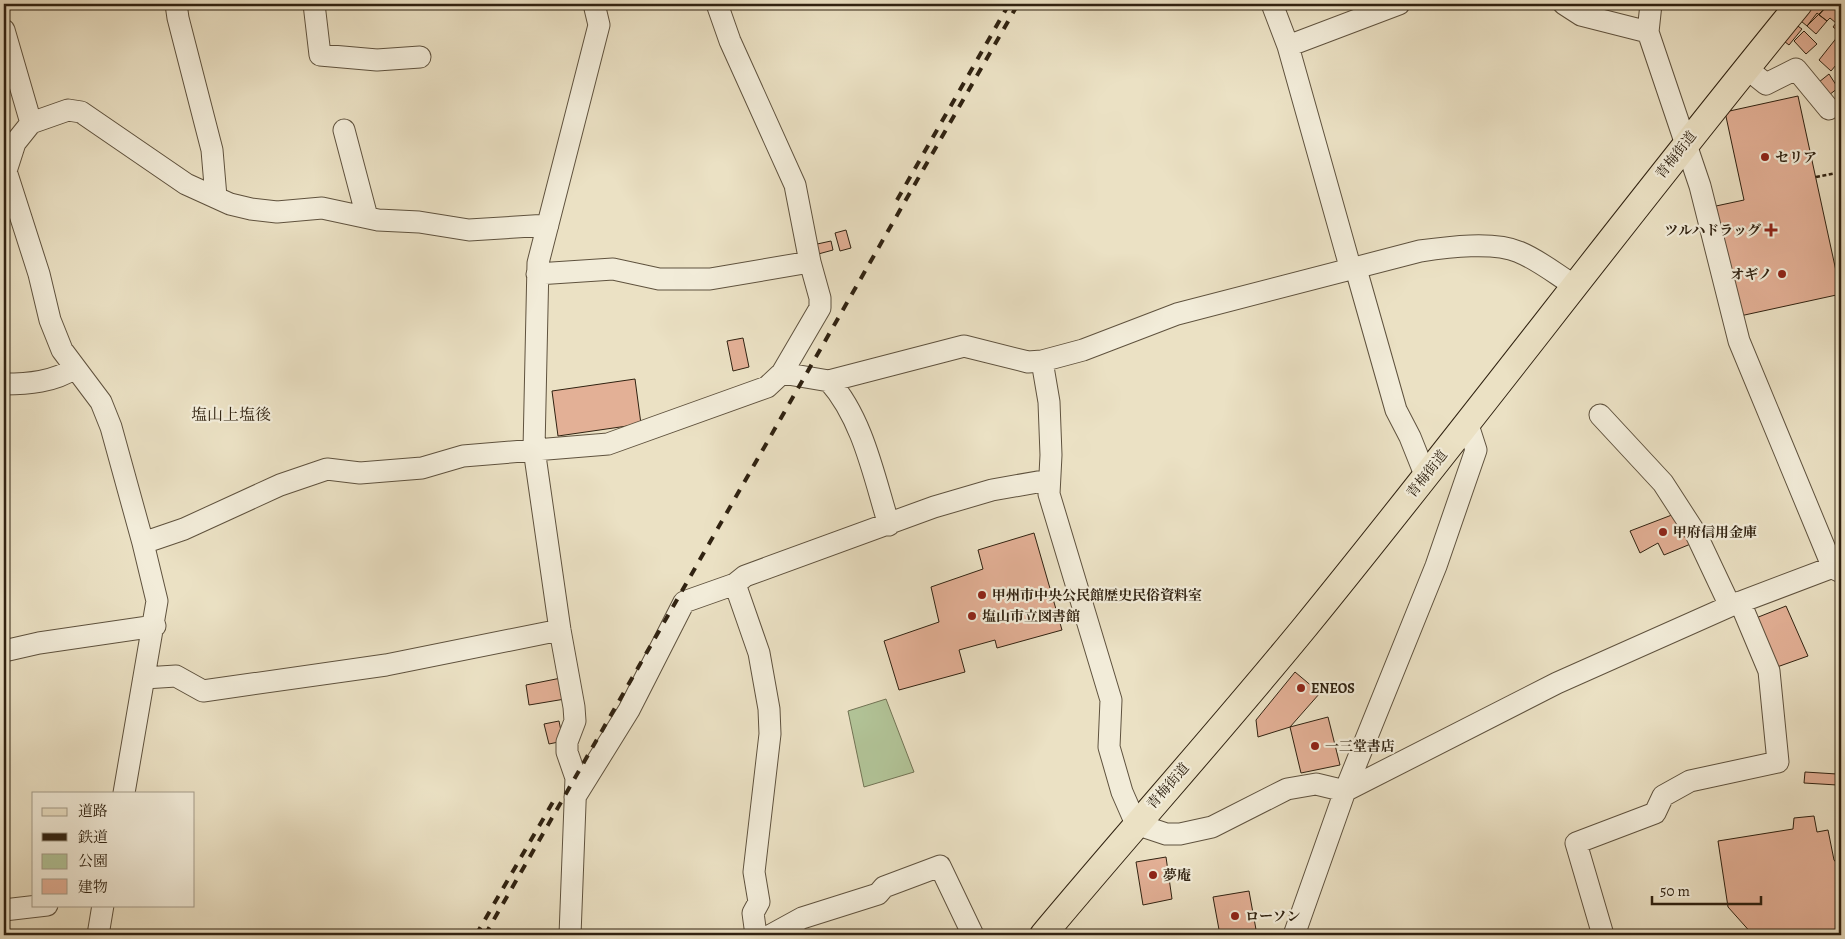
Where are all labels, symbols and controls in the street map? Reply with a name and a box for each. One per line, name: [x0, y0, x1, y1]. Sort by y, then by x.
street label: 青梅街道: [1651, 127, 1701, 183]
place label: セリア: [1775, 148, 1817, 167]
marker: セリア: [1759, 151, 1771, 163]
place label: ツルハドラッグ: [1665, 221, 1761, 240]
marker: ツルハドラッグ: [1765, 224, 1777, 236]
place label: オギノ: [1730, 265, 1772, 284]
marker: オギノ: [1776, 268, 1788, 280]
district label: 塩山上塩後: [191, 404, 271, 426]
street label: 青梅街道: [1402, 446, 1452, 502]
place label: 甲府信用金庫: [1673, 523, 1757, 542]
marker: 甲府信用金庫: [1657, 526, 1669, 538]
place label: 甲州市中央公民館歴史民俗資料室: [992, 586, 1202, 605]
marker: 甲州市中央公民館歴史民俗資料室: [976, 589, 988, 601]
place label: 塩山市立図書館: [982, 607, 1080, 626]
marker: 塩山市立図書館: [966, 610, 978, 622]
place label: ENEOS: [1311, 679, 1355, 698]
marker: ENEOS: [1295, 682, 1307, 694]
place label: 一三堂書店: [1325, 737, 1395, 756]
marker: 一三堂書店: [1309, 740, 1321, 752]
street label: 青梅街道: [1142, 759, 1194, 813]
legend: [32, 792, 195, 906]
text: 道路: [78, 801, 108, 821]
text: 鉄道: [78, 827, 108, 847]
text: 公園: [78, 851, 108, 871]
place label: 夢庵: [1163, 866, 1191, 885]
marker: 夢庵: [1147, 869, 1159, 881]
scale bar: [1652, 874, 1761, 906]
text: 建物: [78, 877, 108, 897]
text: 50 m: [1660, 881, 1690, 901]
place label: ローソン: [1245, 907, 1300, 926]
marker: ローソン: [1229, 910, 1241, 922]

